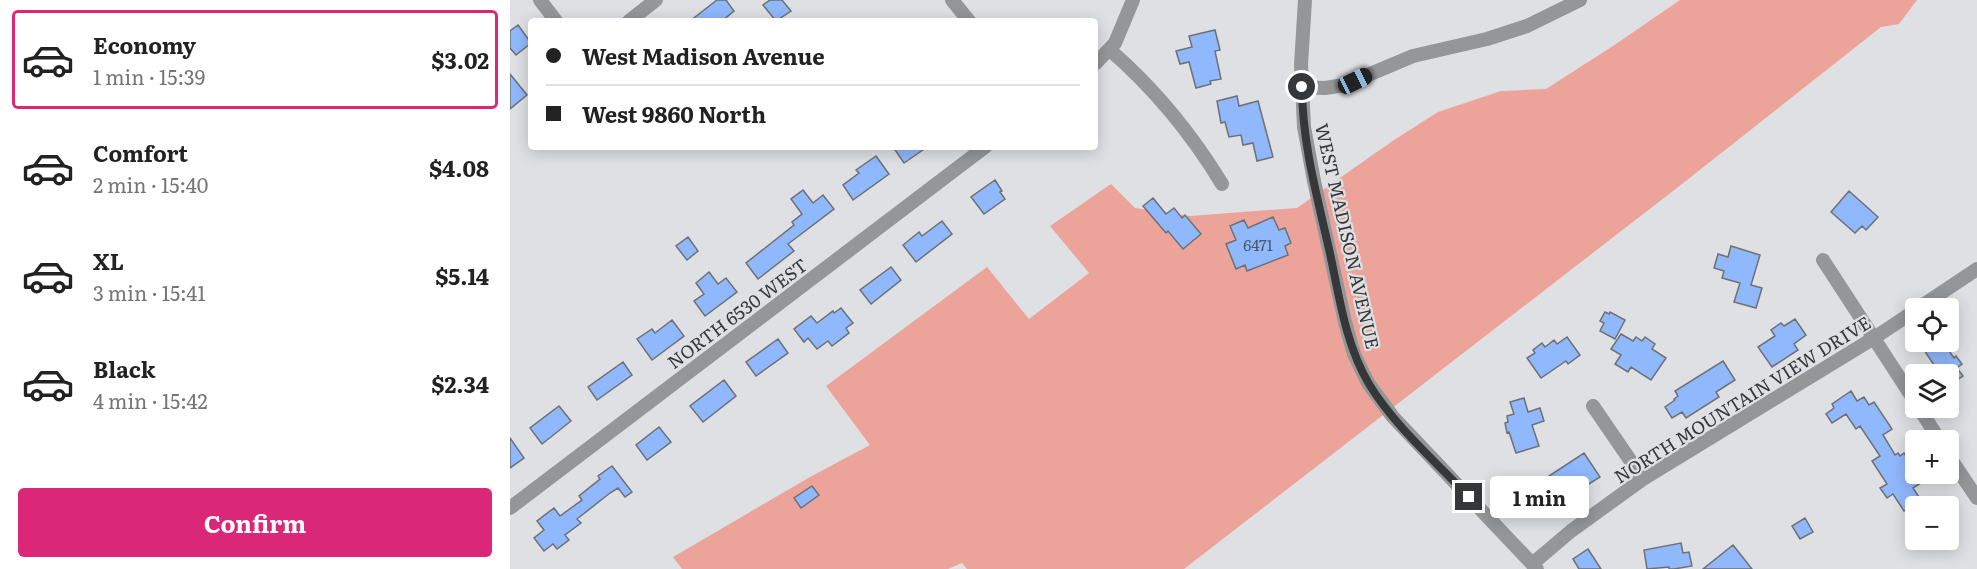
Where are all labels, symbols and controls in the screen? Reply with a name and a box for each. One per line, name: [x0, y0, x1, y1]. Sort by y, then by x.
text: Economy: [93, 28, 196, 61]
icon: car: [21, 33, 75, 87]
text: West Madison Avenue: [582, 39, 825, 72]
text: $3.02: [431, 43, 489, 76]
text: 1 min · 15:39: [93, 61, 205, 91]
car: [1335, 65, 1375, 97]
route start: [1288, 73, 1315, 100]
text: West 9860 North: [582, 97, 766, 130]
street label: WEST MADISON AVENUE: [1309, 120, 1387, 352]
text: Comfort: [93, 136, 188, 169]
icon: car: [21, 141, 75, 195]
text: $4.08: [429, 151, 489, 184]
text: 2 min · 15:40: [93, 169, 208, 199]
house number: 6471: [1243, 233, 1273, 256]
text: XL: [93, 244, 124, 277]
icon: car: [21, 249, 75, 303]
street label: NORTH 6530 WEST: [661, 251, 813, 375]
text: $5.14: [435, 259, 489, 292]
text: 3 min · 15:41: [93, 277, 206, 307]
map controls: [1905, 298, 1959, 550]
button: locate: [1905, 298, 1959, 352]
street label: NORTH MOUNTAIN VIEW DRIVE: [1608, 309, 1876, 489]
text: Black: [93, 352, 155, 385]
icon: car: [21, 357, 75, 411]
button: layers: [1905, 364, 1959, 418]
text: $2.34: [431, 367, 489, 400]
text: 4 min · 15:42: [93, 385, 208, 415]
button: +: [1905, 430, 1959, 484]
callout: 1 min: [1490, 476, 1589, 518]
text: 1 min: [1513, 482, 1566, 512]
route end: [1455, 483, 1482, 510]
button: Confirm: [18, 488, 492, 557]
button: −: [1905, 496, 1959, 550]

